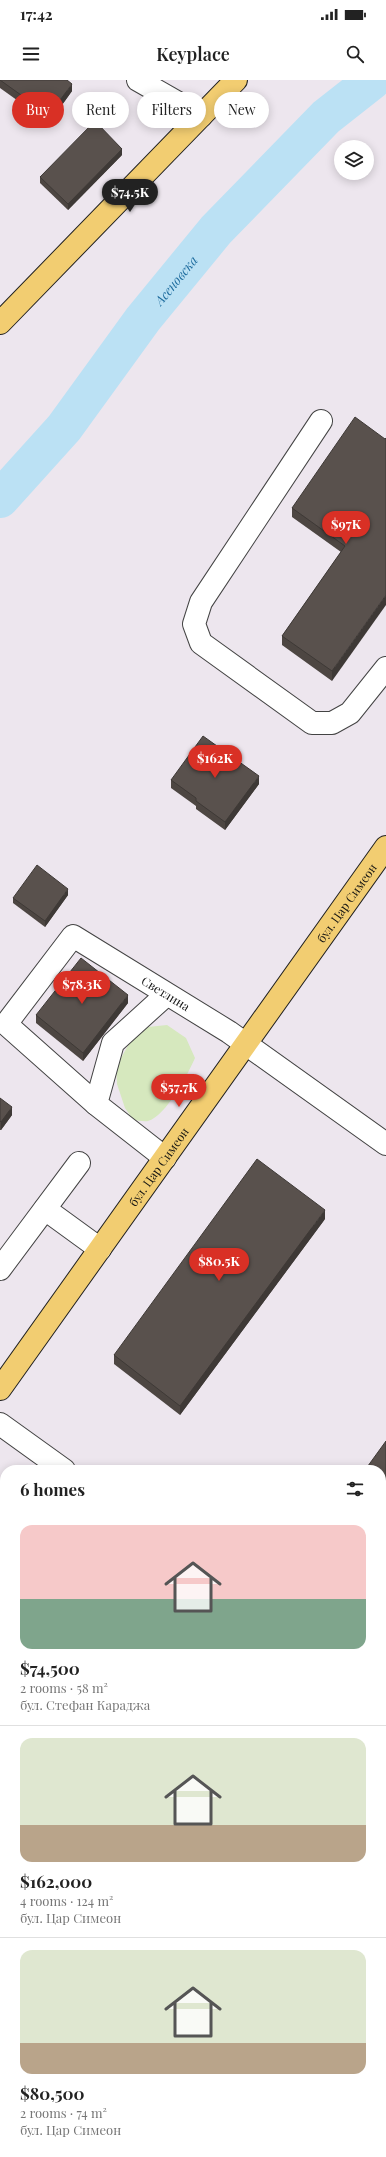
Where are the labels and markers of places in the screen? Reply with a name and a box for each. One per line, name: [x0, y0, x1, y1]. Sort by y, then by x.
pin: $74.5K: [97, 179, 163, 213]
pin: $97K: [322, 511, 370, 545]
pin: $162K: [187, 745, 243, 779]
pin: $78.3K: [49, 971, 115, 1005]
pin: $57.7K: [146, 1074, 212, 1108]
pin: $80.5K: [186, 1248, 252, 1282]

